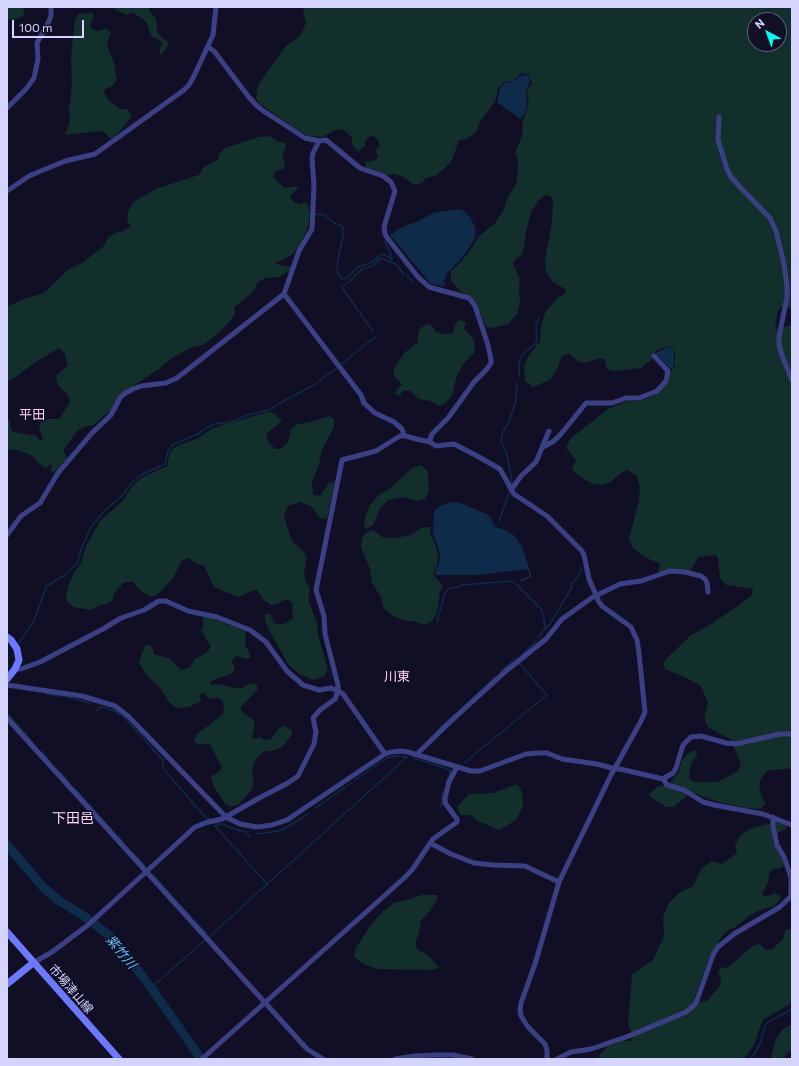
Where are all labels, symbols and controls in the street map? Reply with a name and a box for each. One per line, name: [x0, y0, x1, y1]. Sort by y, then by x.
scale bar: [14, 12, 86, 38]
north arrow: [747, 12, 787, 52]
text: N: [752, 16, 767, 31]
text: 100 m: [19, 20, 53, 34]
district label: 平田: [19, 407, 45, 423]
district label: 川東: [384, 669, 410, 685]
district label: 下田邑: [52, 810, 94, 826]
water label: 紫竹川: [102, 932, 140, 972]
street label: 市場津山線: [46, 962, 96, 1016]

